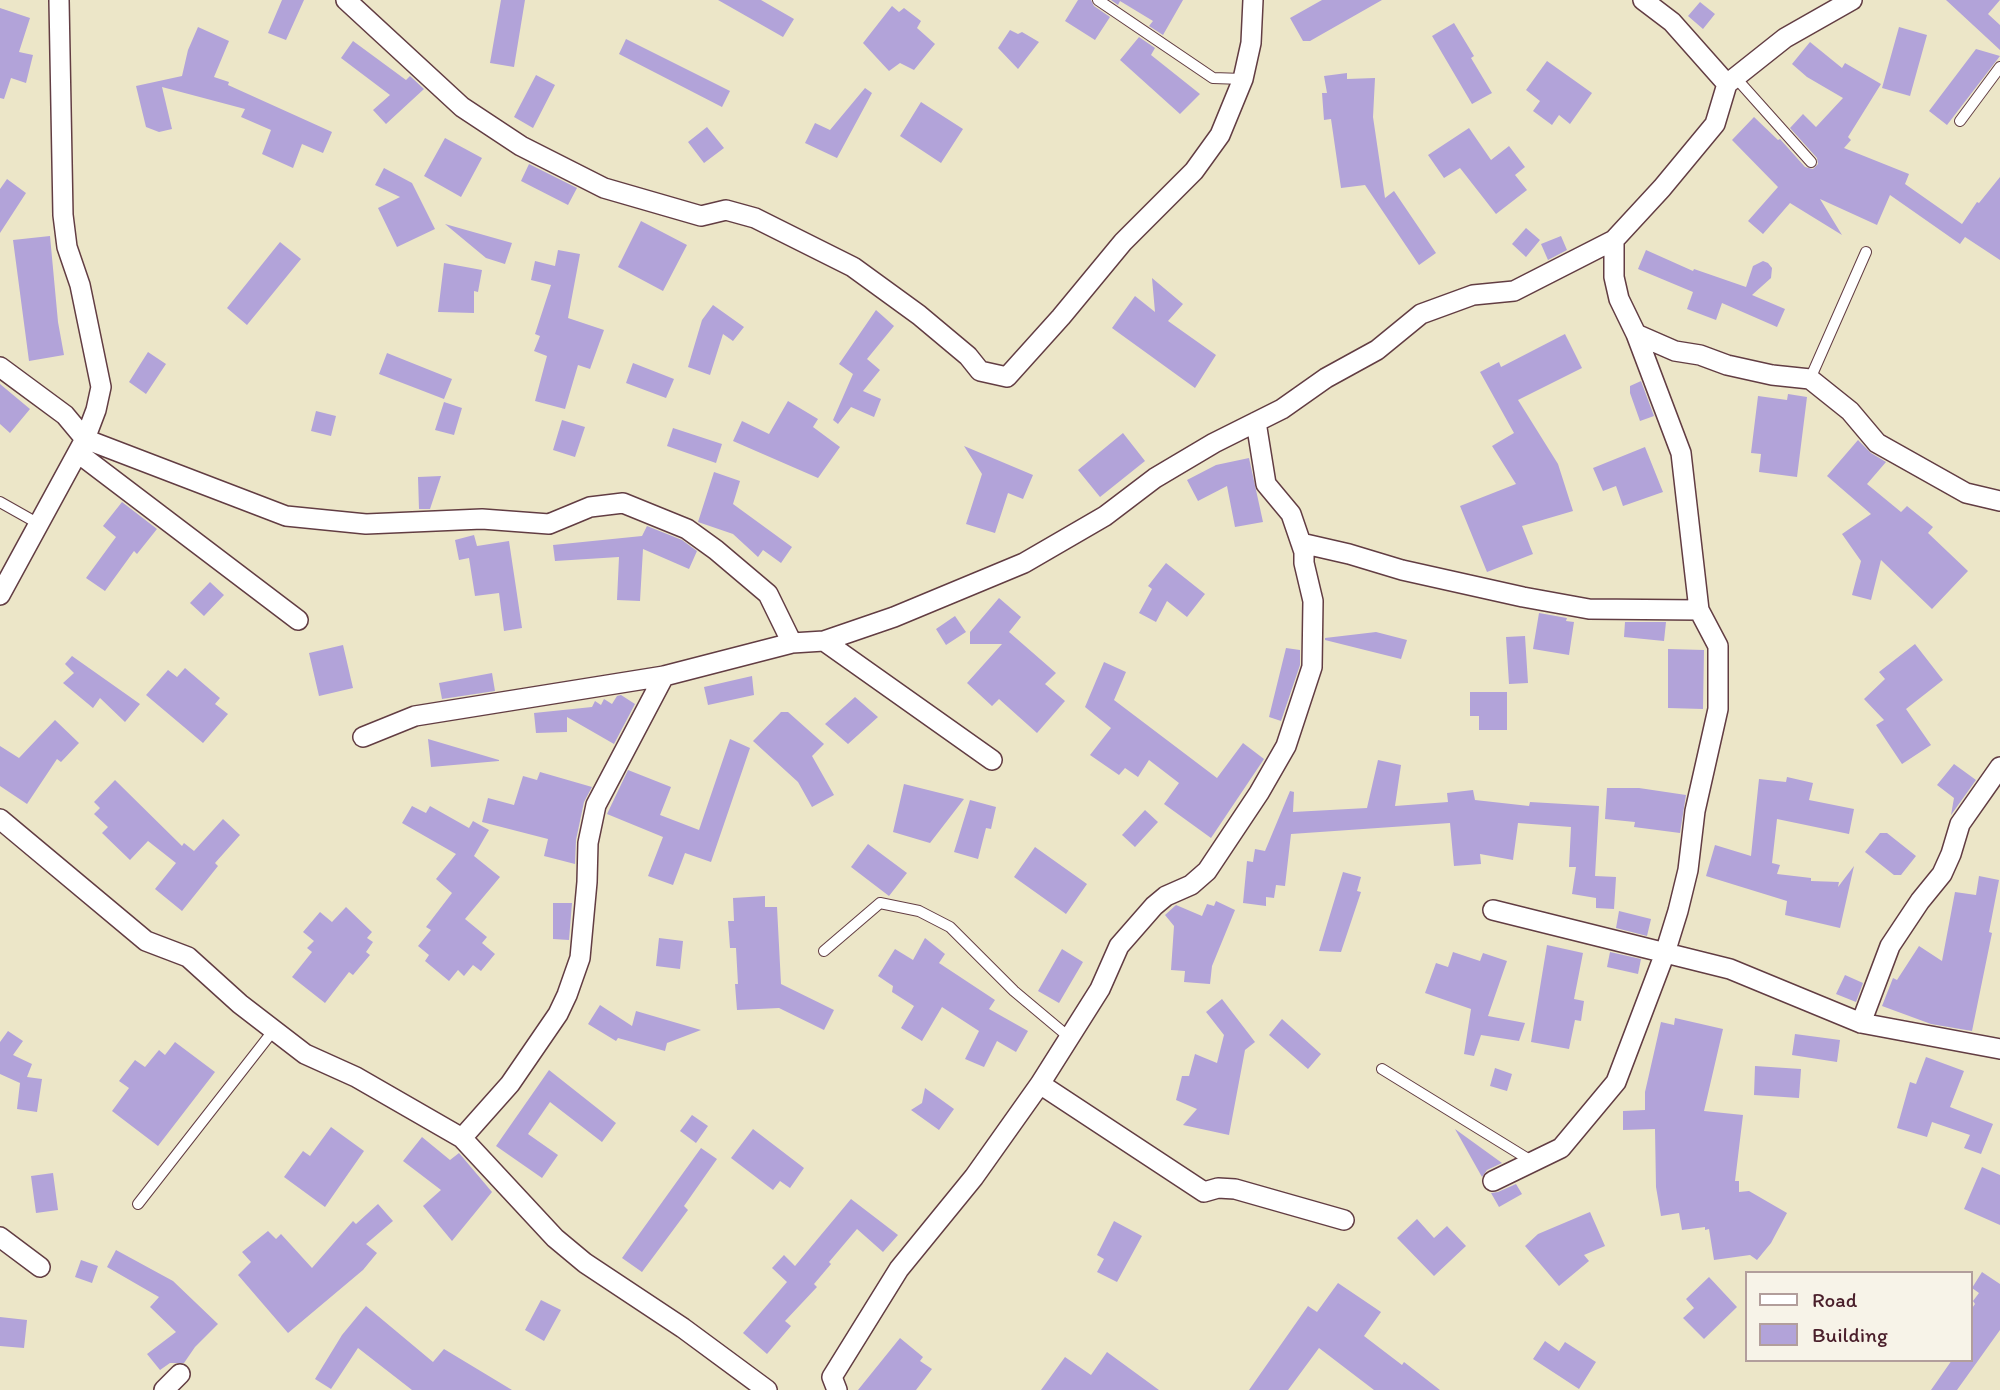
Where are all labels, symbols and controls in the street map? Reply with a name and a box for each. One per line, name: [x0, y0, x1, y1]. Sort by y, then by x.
legend: [1744, 1271, 1972, 1362]
text: Road: [1812, 1287, 1857, 1312]
text: Building: [1812, 1322, 1888, 1347]

